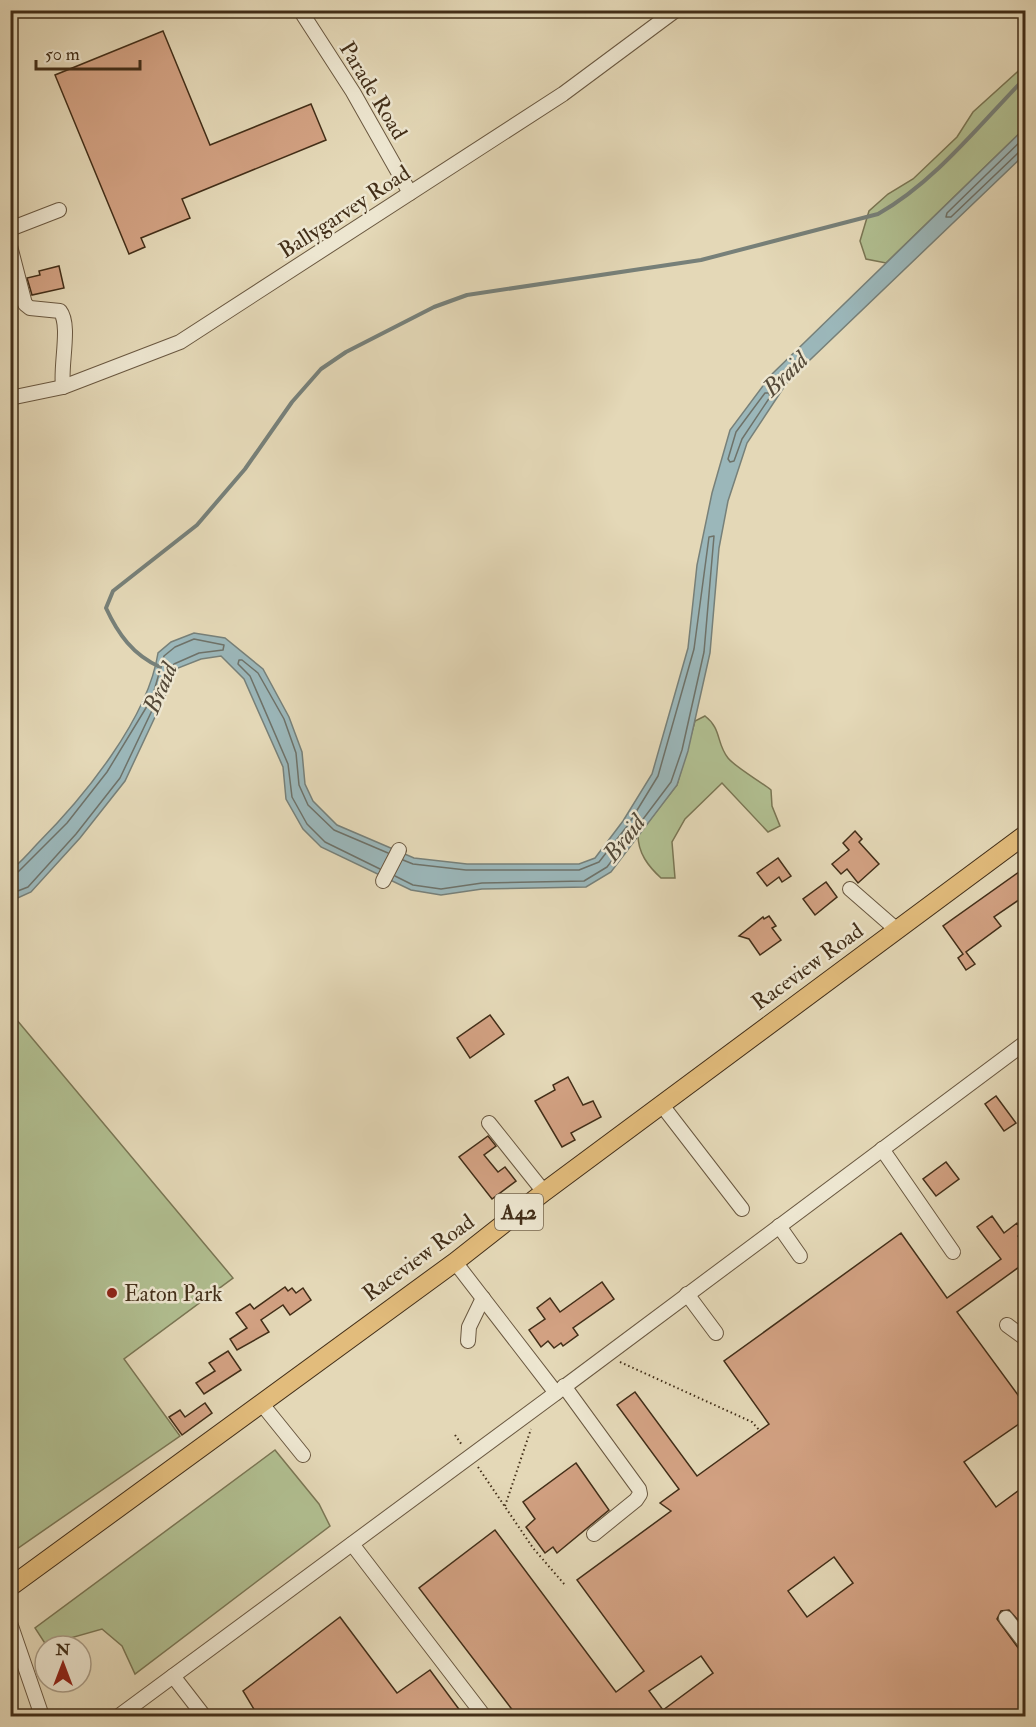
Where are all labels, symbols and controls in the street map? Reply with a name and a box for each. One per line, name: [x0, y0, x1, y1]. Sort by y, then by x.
scale bar: [36, 33, 140, 71]
street label: Parade Road: [333, 36, 413, 145]
text: 50 m: [45, 43, 80, 66]
street label: Ballygarvey Road: [274, 159, 416, 265]
water label: Braid: [755, 344, 816, 404]
water label: Braid: [136, 657, 186, 719]
water label: Braid: [596, 807, 654, 869]
street label: Raceview Road: [746, 917, 869, 1017]
road number: A42: [495, 1194, 543, 1230]
street label: Raceview Road: [357, 1208, 480, 1308]
place label: Eaton Park: [124, 1280, 223, 1308]
marker: Eaton Park: [105, 1286, 119, 1300]
north arrow: [33, 1634, 93, 1694]
text: N: [55, 1640, 71, 1660]

